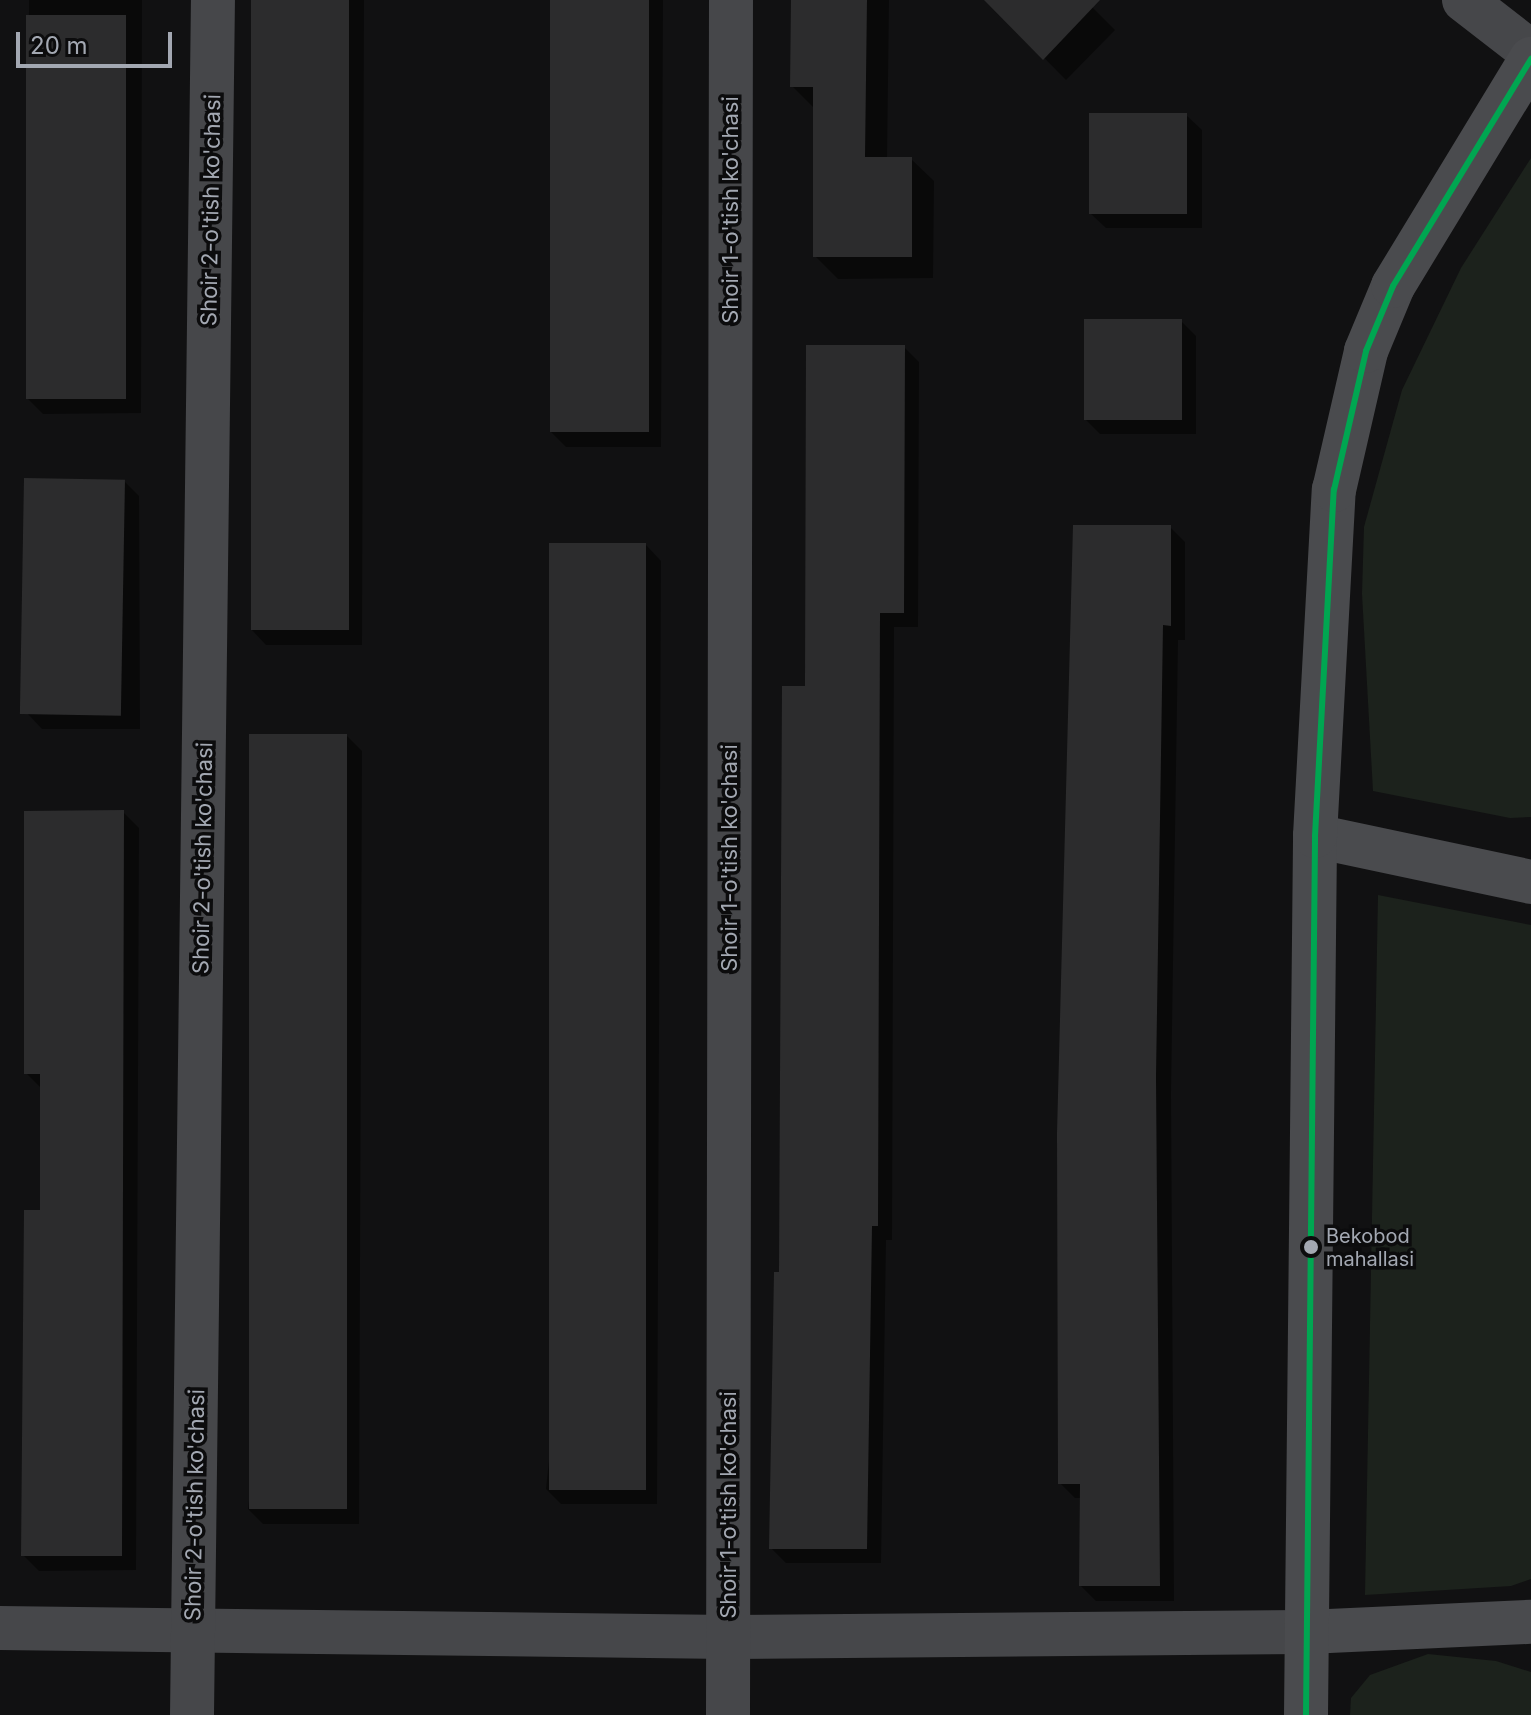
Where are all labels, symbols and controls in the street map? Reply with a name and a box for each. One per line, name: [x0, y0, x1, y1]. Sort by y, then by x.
scale bar: [20, 16, 176, 66]
text: 20 m: [30, 31, 88, 60]
street label: Shoir 2-o'tish ko'chasi: [196, 94, 226, 326]
street label: Shoir 1-o'tish ko'chasi: [718, 96, 744, 324]
street label: Shoir 2-o'tish ko'chasi: [188, 742, 218, 974]
street label: Shoir 1-o'tish ko'chasi: [717, 744, 743, 972]
place label: Bekobod mahallasi: [1326, 1224, 1414, 1271]
marker: Bekobod mahallasi: [1303, 1239, 1319, 1255]
street label: Shoir 2-o'tish ko'chasi: [180, 1389, 210, 1621]
street label: Shoir 1-o'tish ko'chasi: [716, 1391, 742, 1619]

